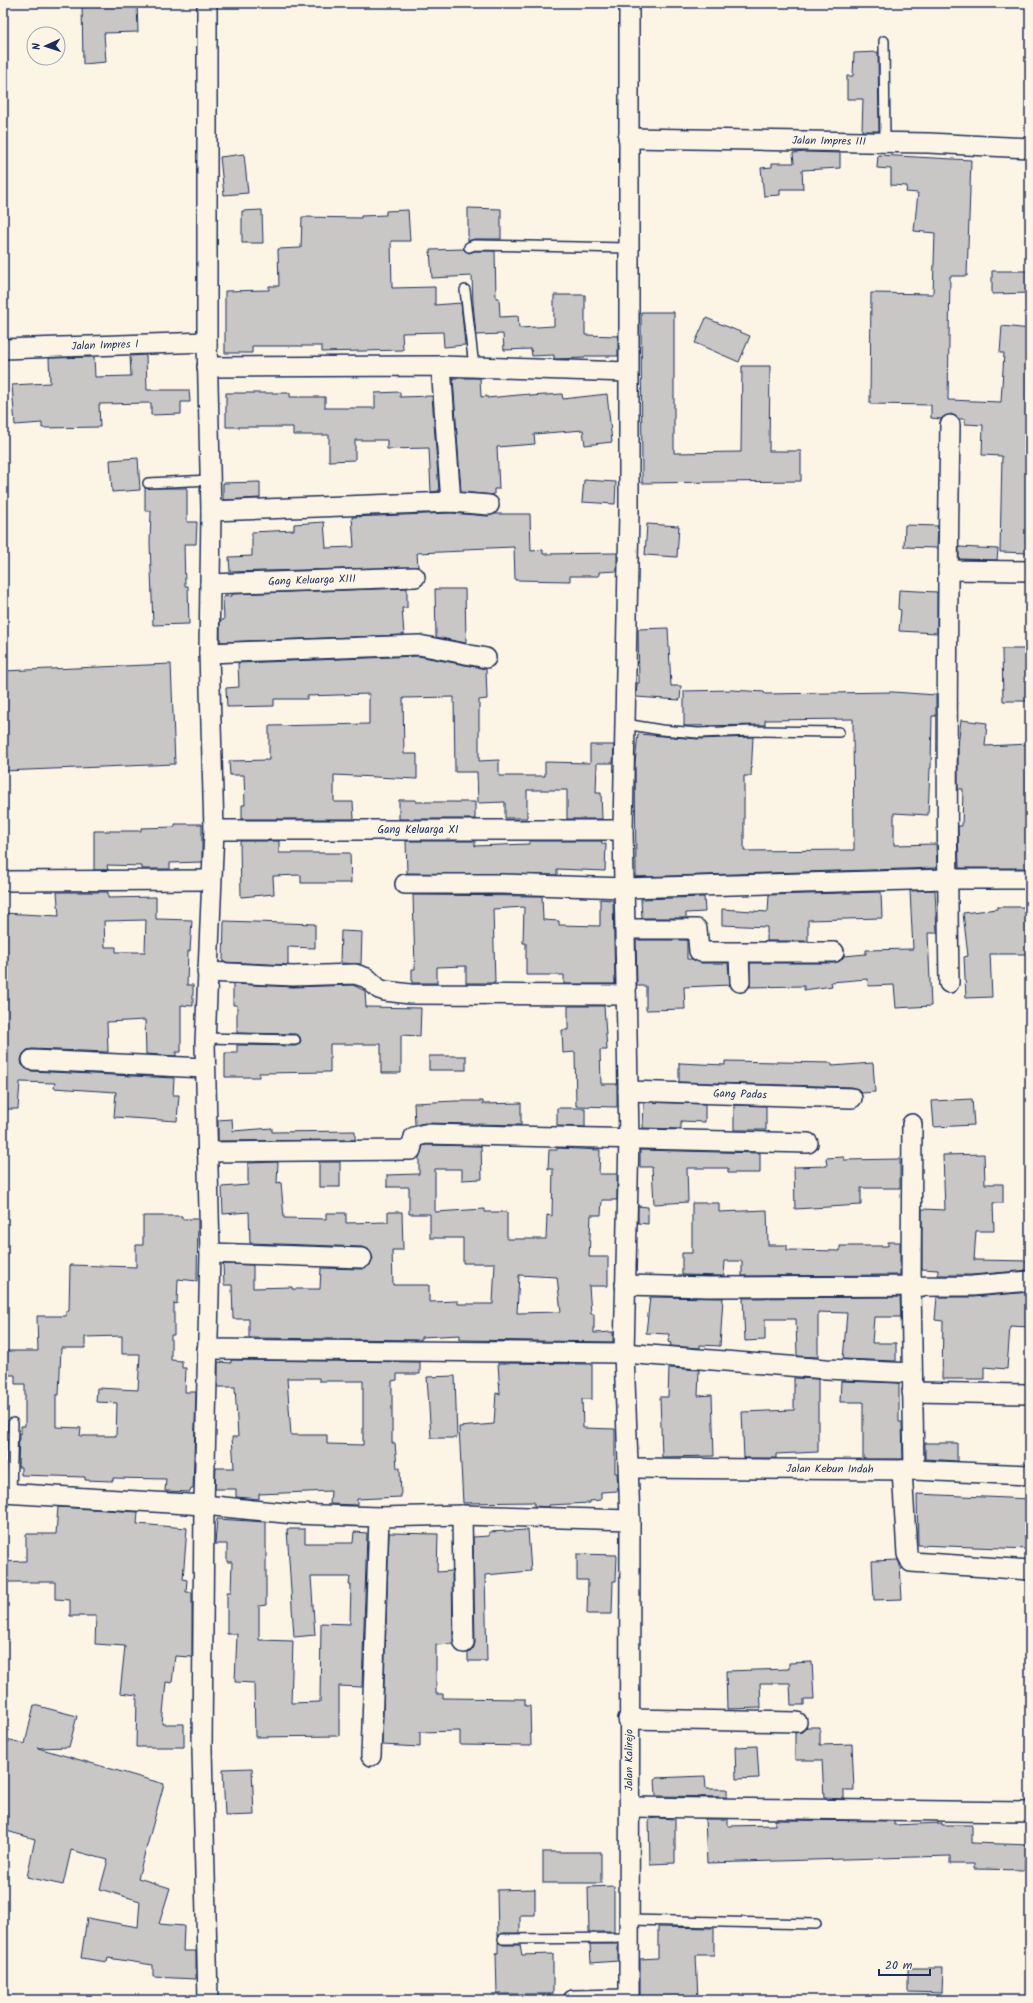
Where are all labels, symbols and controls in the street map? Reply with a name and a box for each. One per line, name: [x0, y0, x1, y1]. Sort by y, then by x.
north arrow: [26, 26, 66, 66]
text: N: [28, 42, 46, 50]
street label: Jalan Impres III: [792, 132, 866, 151]
street label: Jalan Impres I: [71, 335, 139, 356]
street label: Gang Keluarga XIII: [268, 570, 356, 591]
street label: Gang Keluarga XI: [378, 821, 458, 839]
street label: Gang Padas: [713, 1085, 768, 1104]
street label: Jalan Kebun Indah: [786, 1460, 874, 1479]
street label: Jalan Kalirejo: [620, 1729, 639, 1791]
scale bar: [879, 1951, 930, 1977]
text: 20 m: [885, 1956, 913, 1975]

